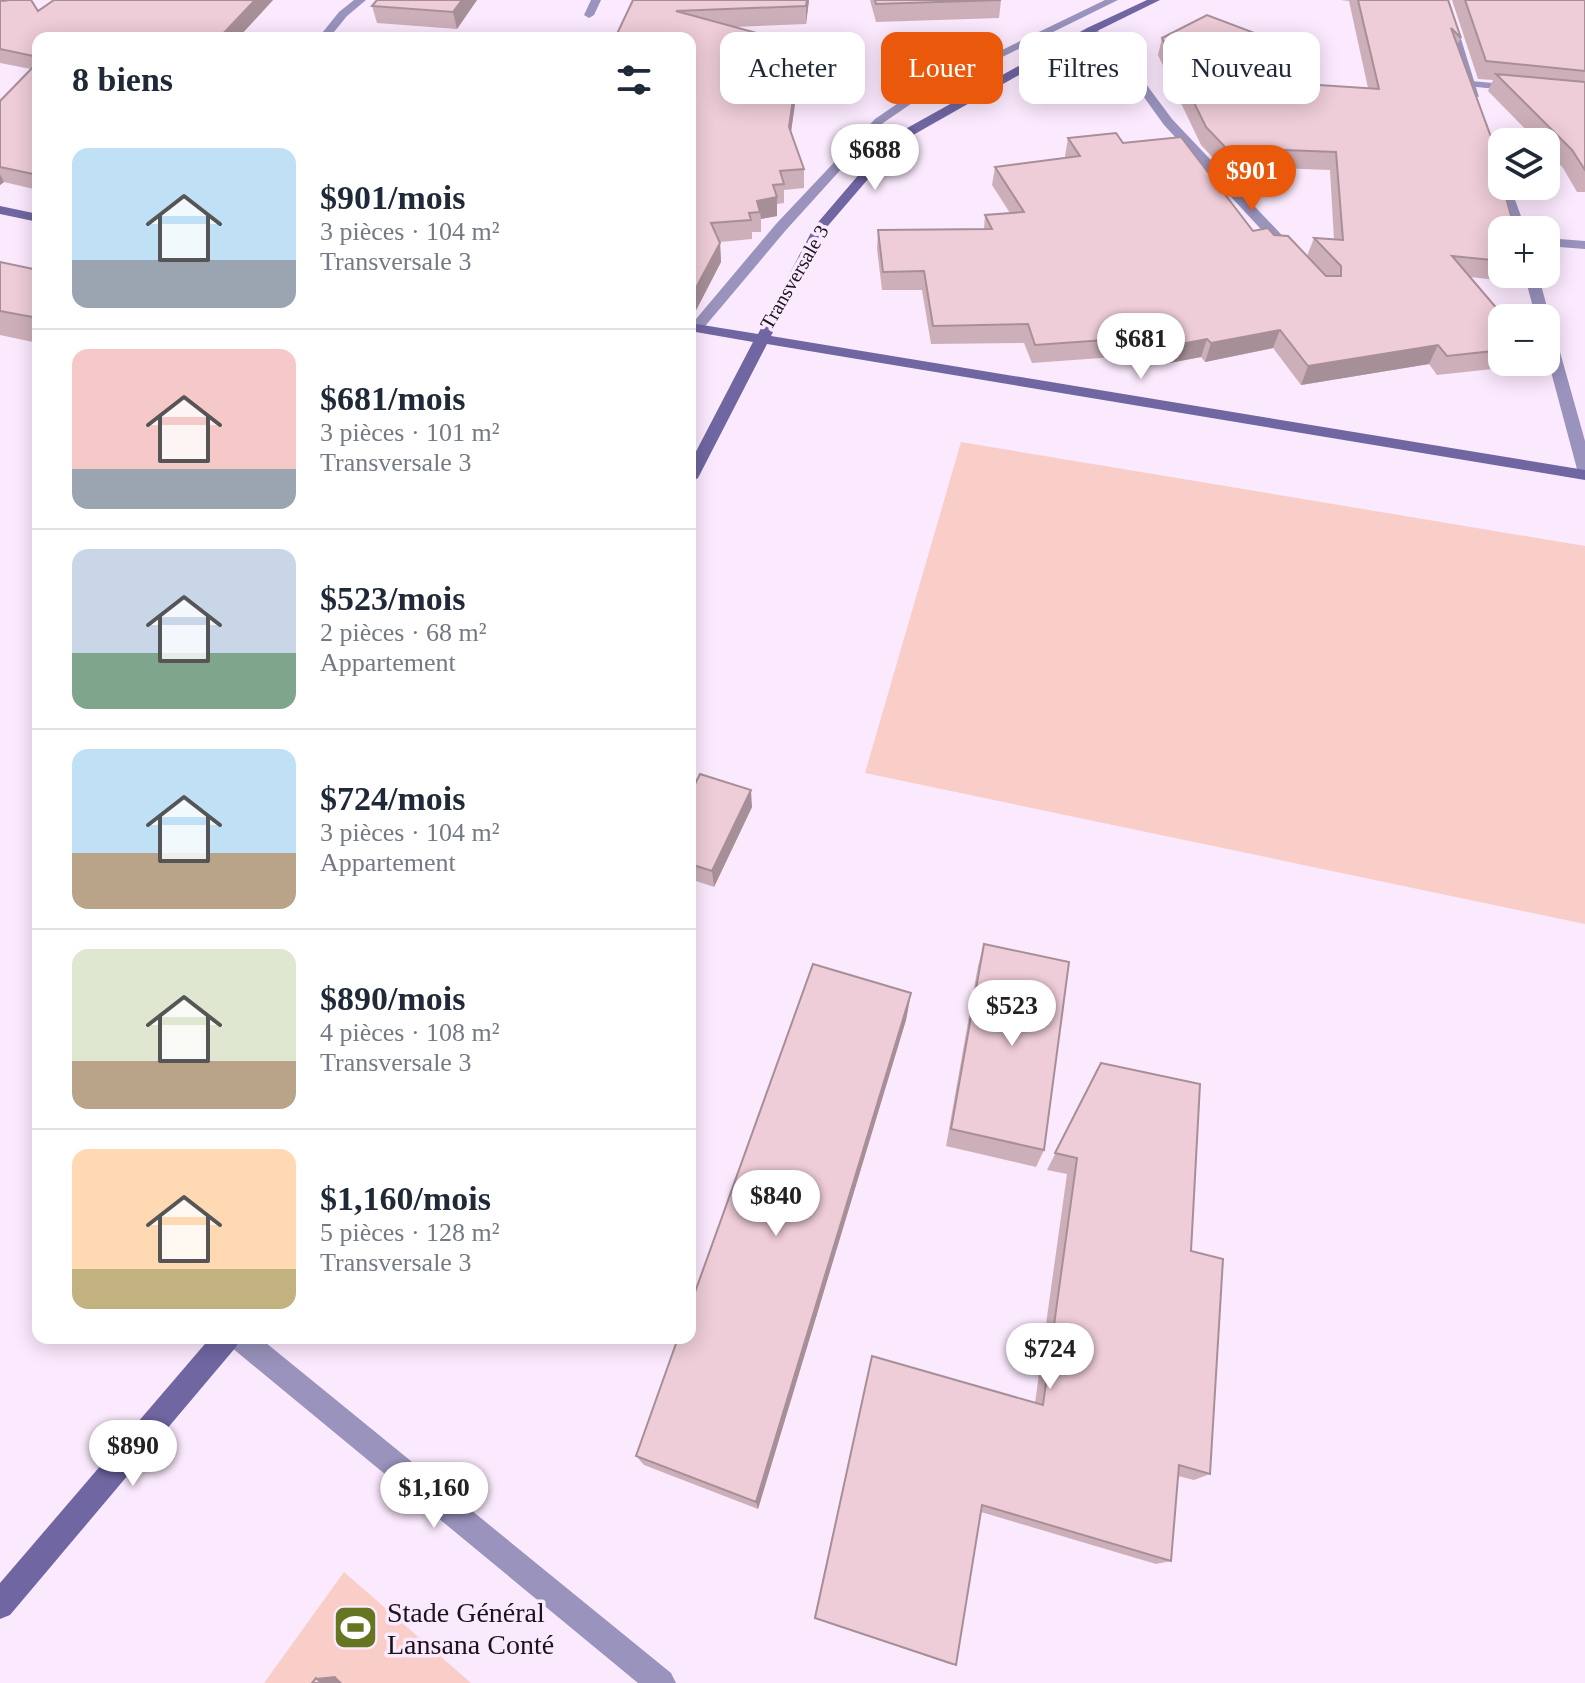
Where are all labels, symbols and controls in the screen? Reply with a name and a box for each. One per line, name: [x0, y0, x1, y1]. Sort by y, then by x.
chip: Acheter: [720, 32, 865, 104]
chip: Louer: [881, 32, 1003, 104]
chip: Filtres: [1019, 32, 1147, 104]
chip: Nouveau: [1163, 32, 1320, 104]
icon: filters: [612, 58, 656, 102]
text: 8 biens: [72, 61, 173, 98]
pin: $688: [828, 124, 922, 192]
map controls: [1488, 128, 1560, 376]
button: layers: [1488, 128, 1560, 200]
text: $688: [849, 135, 901, 164]
pin: $901: [1205, 145, 1299, 213]
text: $901: [1226, 156, 1278, 185]
text: $901/mois: [320, 179, 465, 216]
icon: home: [136, 180, 232, 276]
button: +: [1488, 216, 1560, 288]
text: 3 pièces · 104 m²: [320, 217, 500, 246]
street label: Transversale 3: [755, 221, 833, 333]
text: Transversale 3: [320, 247, 471, 276]
button: −: [1488, 304, 1560, 376]
pin: $681: [1094, 313, 1188, 381]
text: $681: [1115, 324, 1167, 353]
text: $681/mois: [320, 380, 465, 417]
icon: home: [136, 381, 232, 477]
text: 3 pièces · 101 m²: [320, 418, 500, 447]
text: Transversale 3: [320, 448, 471, 477]
text: $523/mois: [320, 580, 465, 617]
icon: home: [136, 581, 232, 677]
text: 2 pièces · 68 m²: [320, 618, 487, 647]
text: Appartement: [320, 648, 456, 677]
text: $724/mois: [320, 780, 465, 817]
icon: home: [136, 781, 232, 877]
text: 3 pièces · 104 m²: [320, 818, 500, 847]
text: Appartement: [320, 848, 456, 877]
text: $890/mois: [320, 980, 465, 1017]
pin: $523: [965, 980, 1059, 1048]
icon: home: [136, 981, 232, 1077]
text: $523: [986, 991, 1038, 1020]
text: 4 pièces · 108 m²: [320, 1018, 500, 1047]
text: Transversale 3: [320, 1048, 471, 1077]
pin: $840: [729, 1170, 823, 1238]
text: $1,160/mois: [320, 1180, 491, 1217]
icon: home: [136, 1181, 232, 1277]
text: $840: [750, 1181, 802, 1210]
text: 5 pièces · 128 m²: [320, 1218, 500, 1247]
text: Transversale 3: [320, 1248, 471, 1277]
pin: $724: [1003, 1323, 1097, 1391]
text: $724: [1024, 1334, 1076, 1363]
pin: $890: [86, 1420, 180, 1488]
text: $890: [107, 1431, 159, 1460]
pin: $1,160: [369, 1462, 499, 1530]
text: $1,160: [398, 1473, 470, 1502]
place label: Stade Général Lansana Conté: [387, 1597, 554, 1660]
sports icon: Stade Général Lansana Conté: [332, 1604, 380, 1652]

